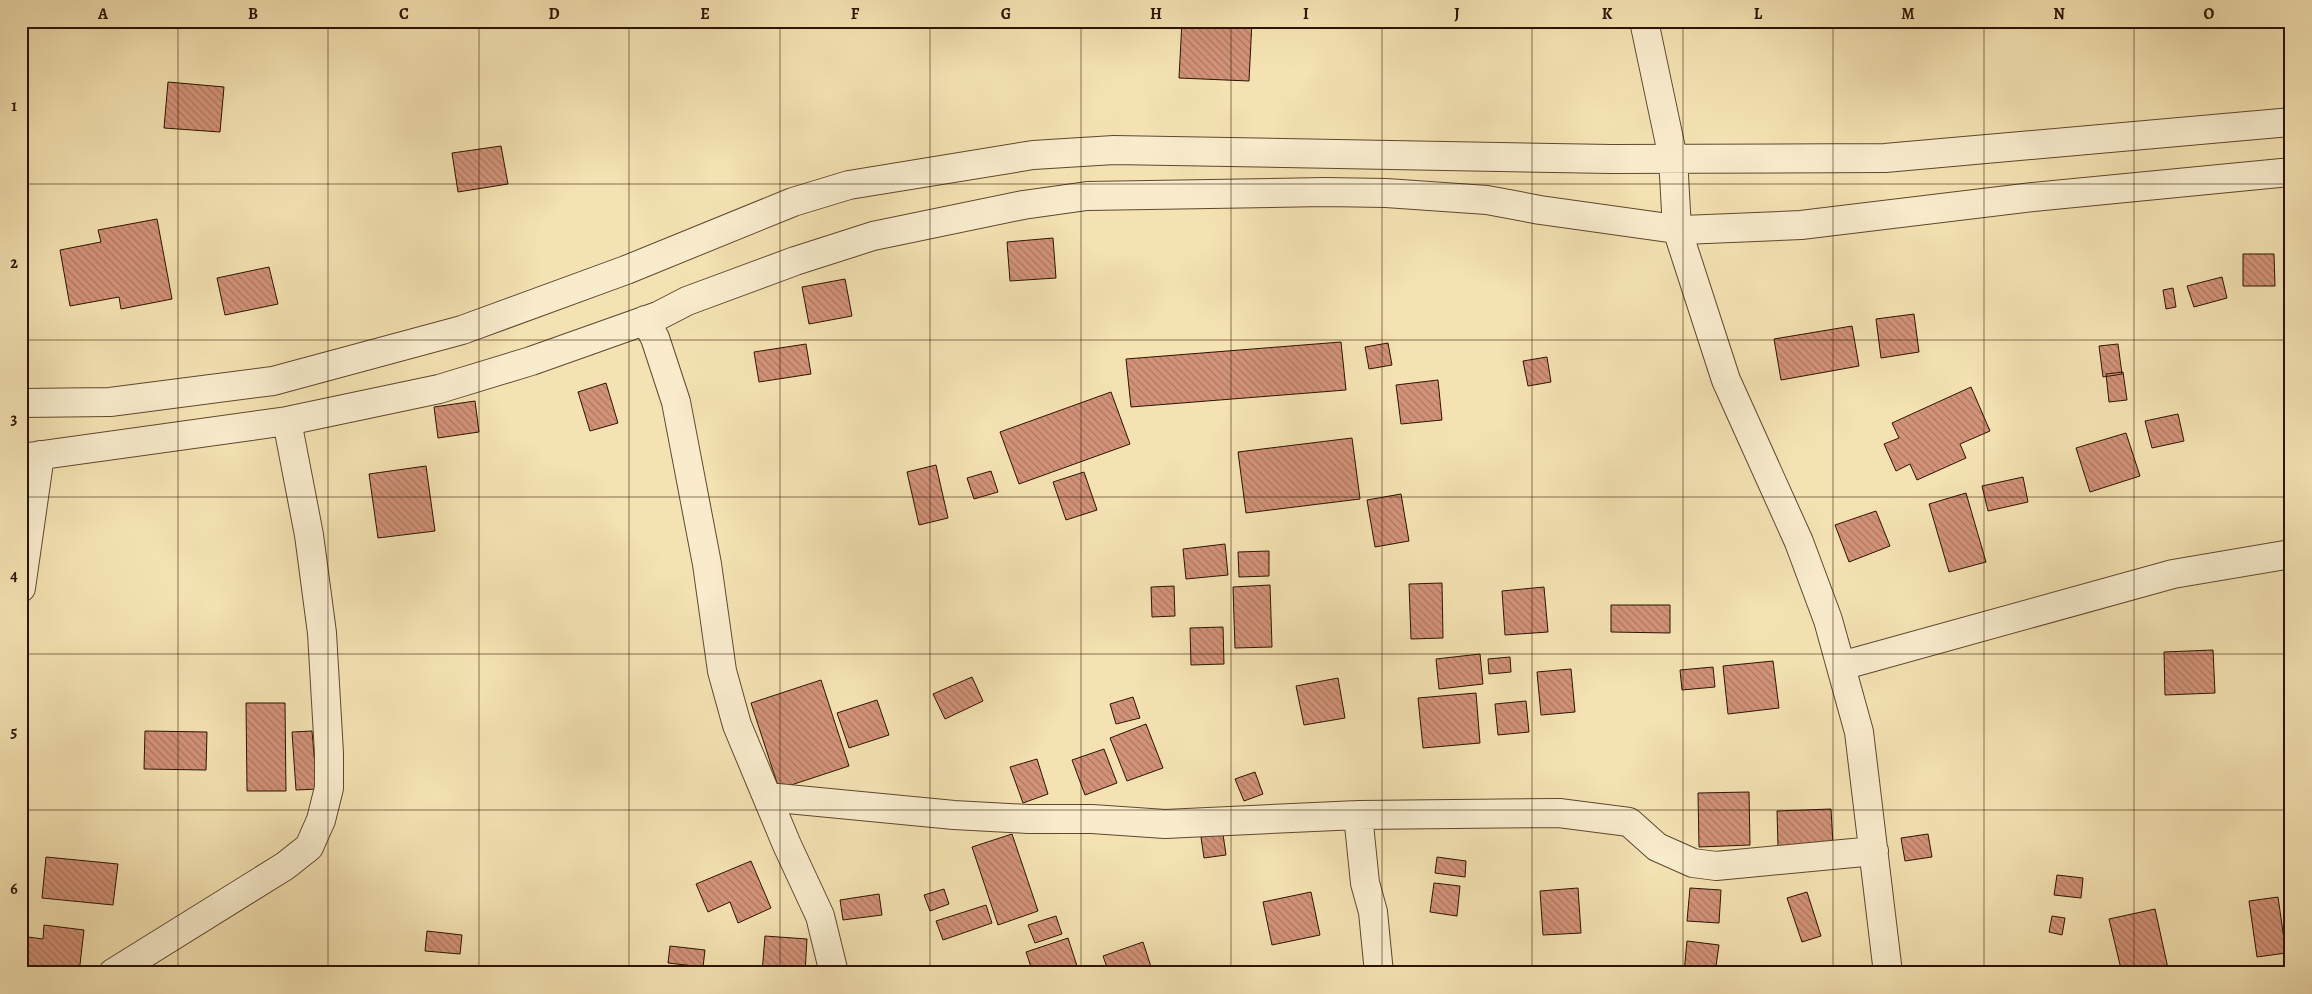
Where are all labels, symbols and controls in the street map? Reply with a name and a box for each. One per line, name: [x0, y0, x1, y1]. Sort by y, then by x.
text: A: [97, 3, 109, 25]
text: B: [248, 3, 258, 25]
text: C: [399, 3, 409, 25]
text: D: [548, 3, 560, 25]
text: E: [700, 3, 710, 25]
text: F: [851, 3, 860, 25]
text: G: [1001, 3, 1011, 25]
text: H: [1150, 3, 1162, 25]
text: I: [1303, 3, 1309, 25]
text: J: [1454, 3, 1460, 25]
text: K: [1602, 3, 1613, 25]
text: L: [1754, 3, 1763, 25]
text: M: [1901, 3, 1915, 25]
text: N: [2053, 3, 2065, 25]
text: O: [2204, 3, 2215, 25]
text: 1: [11, 95, 17, 117]
text: 2: [10, 252, 18, 274]
text: 3: [11, 408, 18, 430]
text: 4: [10, 565, 18, 587]
text: 5: [11, 721, 18, 743]
text: 6: [10, 878, 18, 900]

